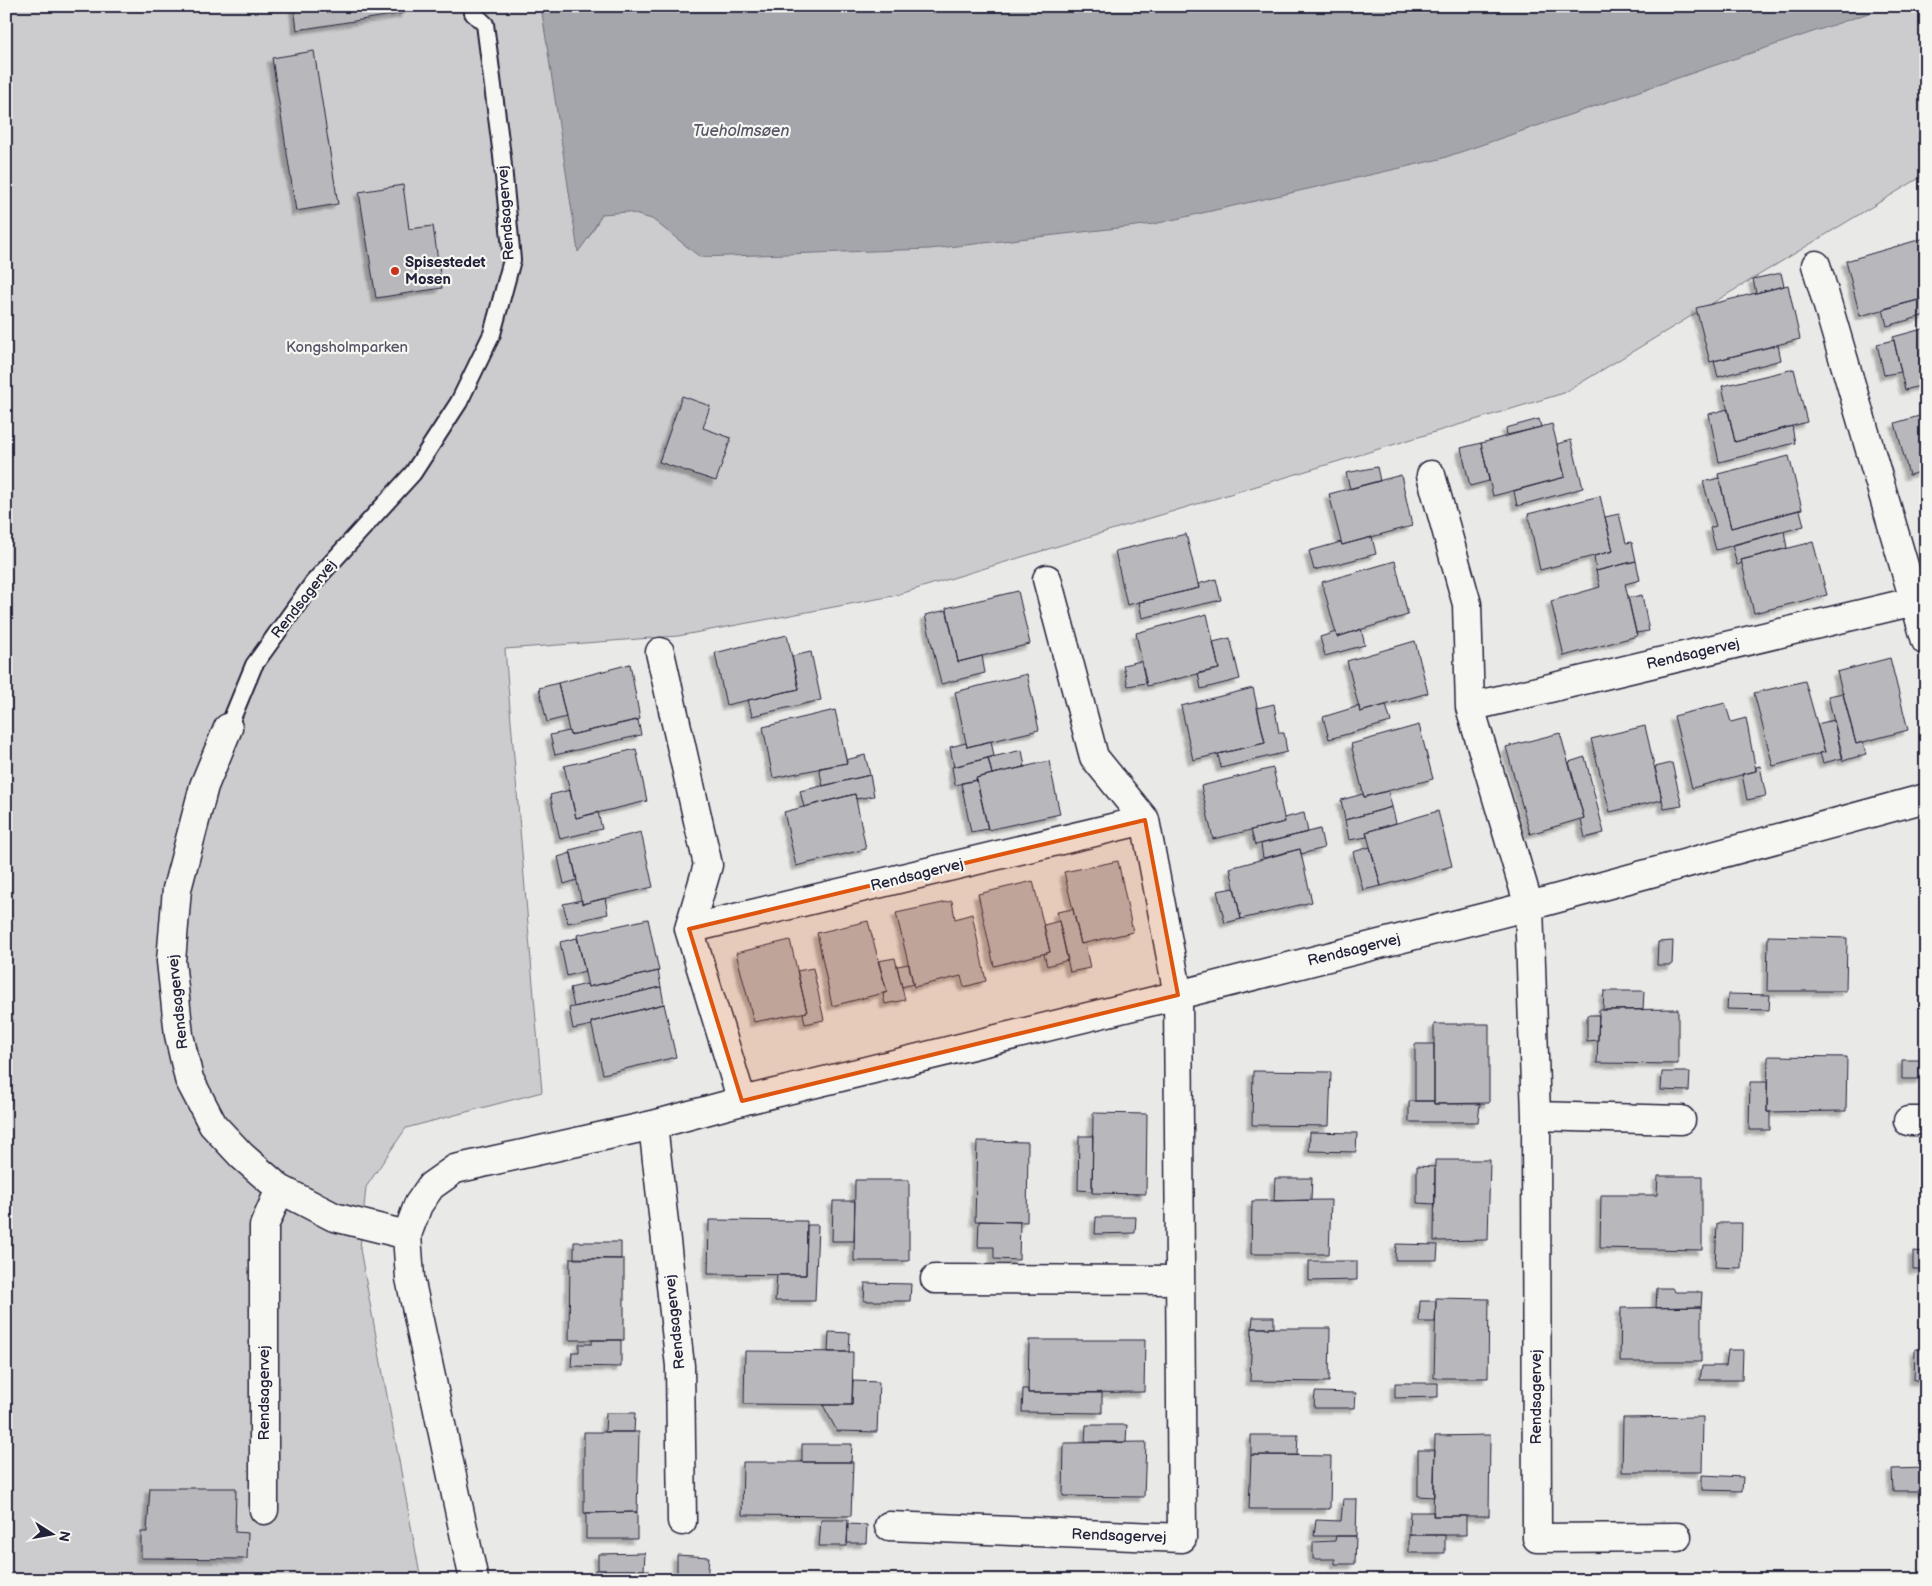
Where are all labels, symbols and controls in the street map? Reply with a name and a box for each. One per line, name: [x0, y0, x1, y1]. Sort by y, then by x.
water label: Tueholmsøen: [693, 122, 789, 141]
street label: Rendsagervej: [493, 165, 519, 261]
place label: Spisestedet Mosen: [405, 253, 486, 289]
marker: Spisestedet Mosen: [389, 265, 401, 277]
park label: Kongsholmparken: [286, 338, 408, 357]
street label: Rendsagervej: [267, 556, 341, 642]
street label: Rendsagervej: [1645, 634, 1741, 674]
street label: Rendsagervej: [869, 854, 965, 896]
street label: Rendsagervej: [1306, 929, 1402, 971]
street label: Rendsagervej: [164, 954, 192, 1050]
street label: Rendsagervej: [661, 1274, 689, 1370]
street label: Rendsagervej: [255, 1345, 274, 1441]
street label: Rendsagervej: [1527, 1349, 1546, 1445]
north arrow: [28, 1508, 78, 1558]
street label: Rendsagervej: [1071, 1525, 1167, 1547]
text: N: [55, 1530, 74, 1543]

